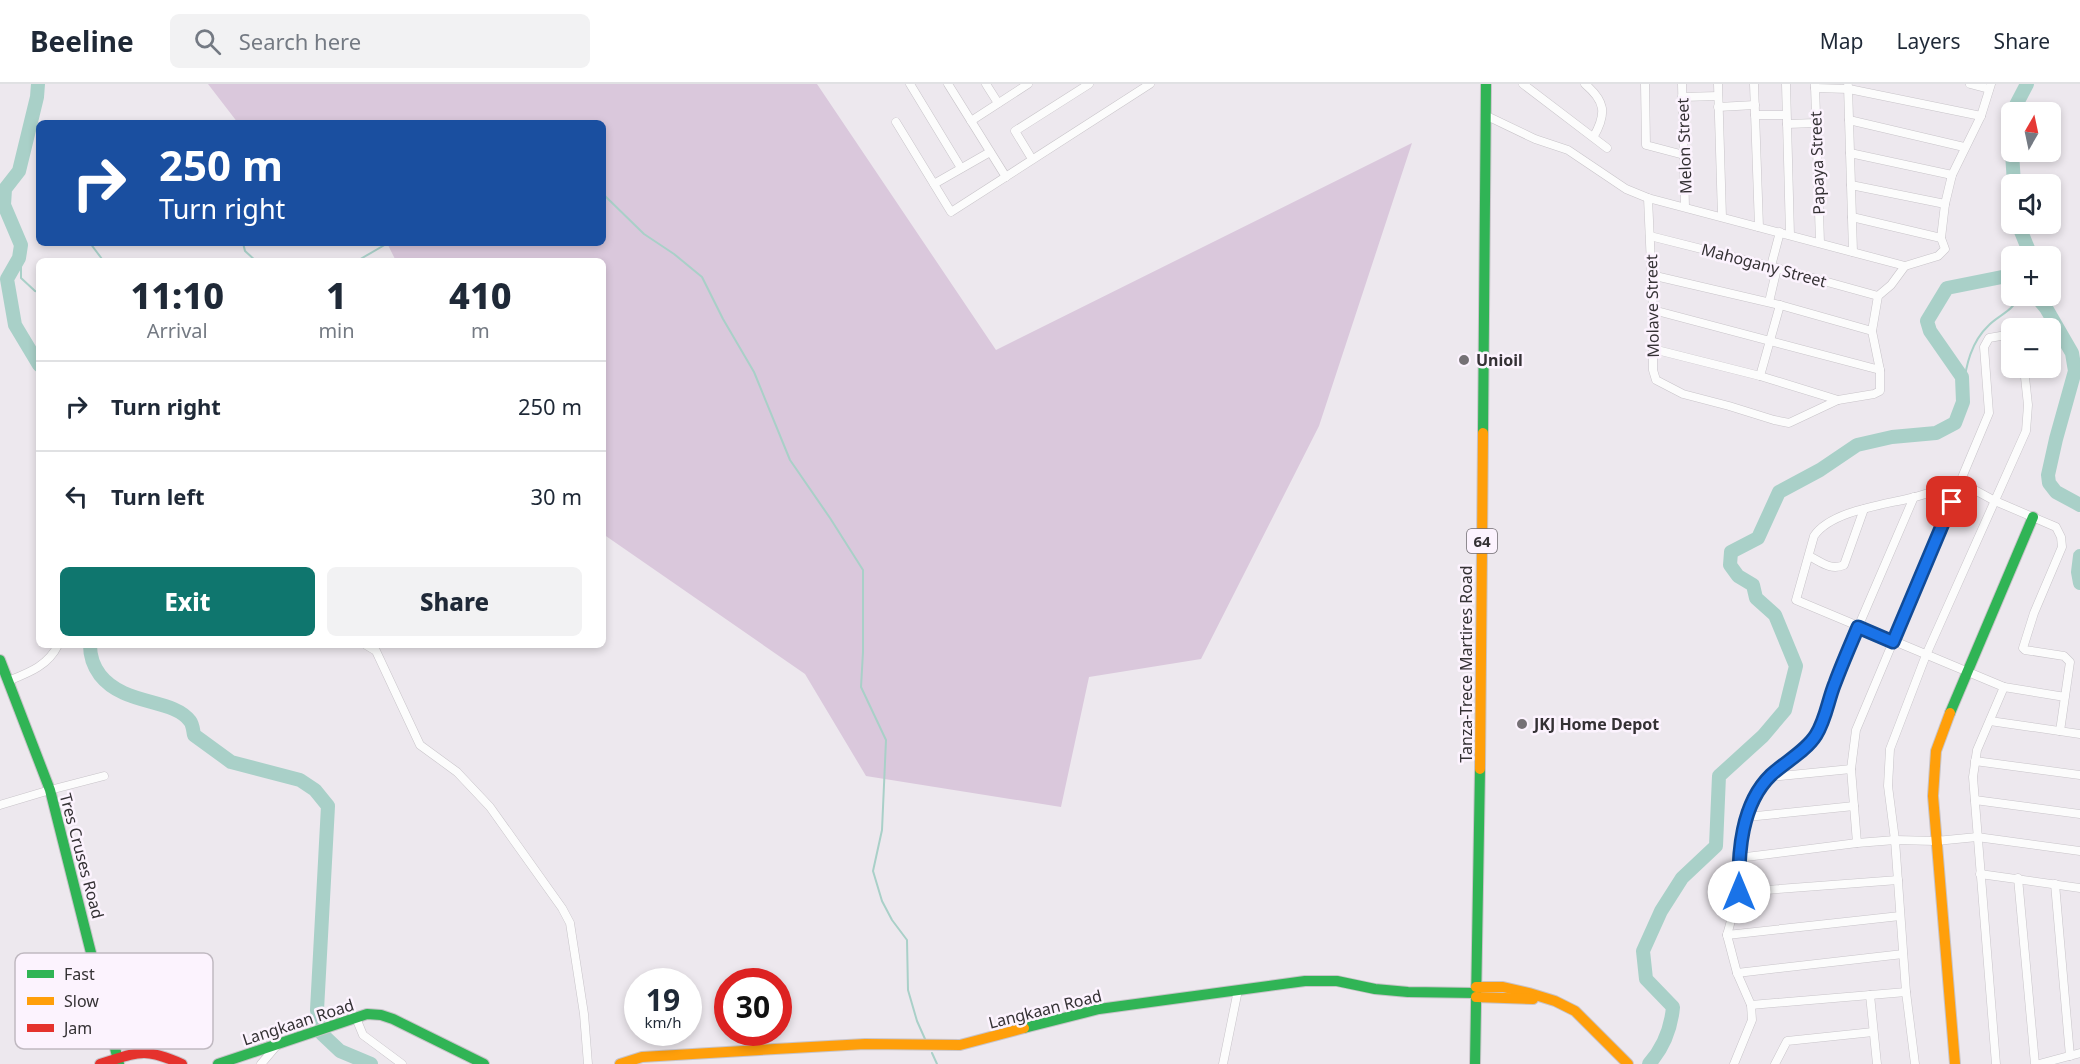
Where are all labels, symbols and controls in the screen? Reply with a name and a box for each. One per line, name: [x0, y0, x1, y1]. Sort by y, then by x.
search box: [170, 14, 590, 68]
text: Beeline: [30, 22, 134, 60]
icon: search: [191, 25, 224, 58]
text: Search here: [239, 26, 361, 56]
text: Map: [1820, 27, 1864, 55]
text: Layers: [1897, 27, 1961, 55]
text: Share: [1994, 27, 2050, 55]
street label: Melon Street: [1671, 97, 1697, 194]
north arrow: [2001, 102, 2061, 162]
map controls: [2001, 102, 2061, 378]
street label: Papaya Street: [1804, 111, 1830, 215]
text: 250 m: [159, 136, 283, 193]
icon: right: [60, 144, 138, 222]
button: sound: [2001, 174, 2061, 234]
text: Turn right: [159, 190, 285, 227]
street label: Mahogany Street: [1699, 238, 1829, 292]
button: +: [2001, 246, 2061, 306]
street label: Molave Street: [1640, 254, 1664, 358]
text: 11:10: [130, 271, 224, 320]
text: 1: [326, 271, 347, 320]
text: 410: [449, 271, 512, 320]
text: Arrival: [147, 317, 208, 344]
text: min: [318, 317, 355, 344]
text: m: [471, 317, 490, 344]
button: −: [2001, 318, 2061, 378]
place label: Unioil: [1476, 349, 1523, 371]
marker: Unioil: [1457, 353, 1471, 367]
icon: right: [60, 390, 93, 423]
text: Turn right: [111, 391, 221, 421]
text: 250 m: [518, 391, 582, 421]
pin: [1926, 476, 1977, 527]
icon: left: [60, 480, 93, 513]
text: Turn left: [111, 481, 205, 511]
text: 30 m: [531, 481, 582, 511]
icon: arrive: [1935, 485, 1968, 518]
road number: 64: [1467, 529, 1497, 553]
street label: Tanza-Trece Martires Road: [1455, 565, 1477, 763]
button: Exit: [60, 567, 315, 636]
button: Share: [327, 567, 582, 636]
place label: JKJ Home Depot: [1532, 713, 1659, 735]
marker: JKJ Home Depot: [1515, 717, 1529, 731]
street label: Tres Cruses Road: [55, 791, 109, 921]
position arrow: [1707, 860, 1771, 924]
legend: [15, 953, 213, 1049]
text: Fast: [64, 963, 95, 985]
speed limit sign: 30: [714, 968, 792, 1046]
text: 19: [646, 979, 680, 1020]
street label: Langkaan Road: [986, 984, 1104, 1034]
text: Slow: [64, 990, 99, 1012]
street label: Langkaan Road: [239, 994, 357, 1050]
text: km/h: [645, 1012, 681, 1032]
text: Jam: [62, 1017, 92, 1039]

